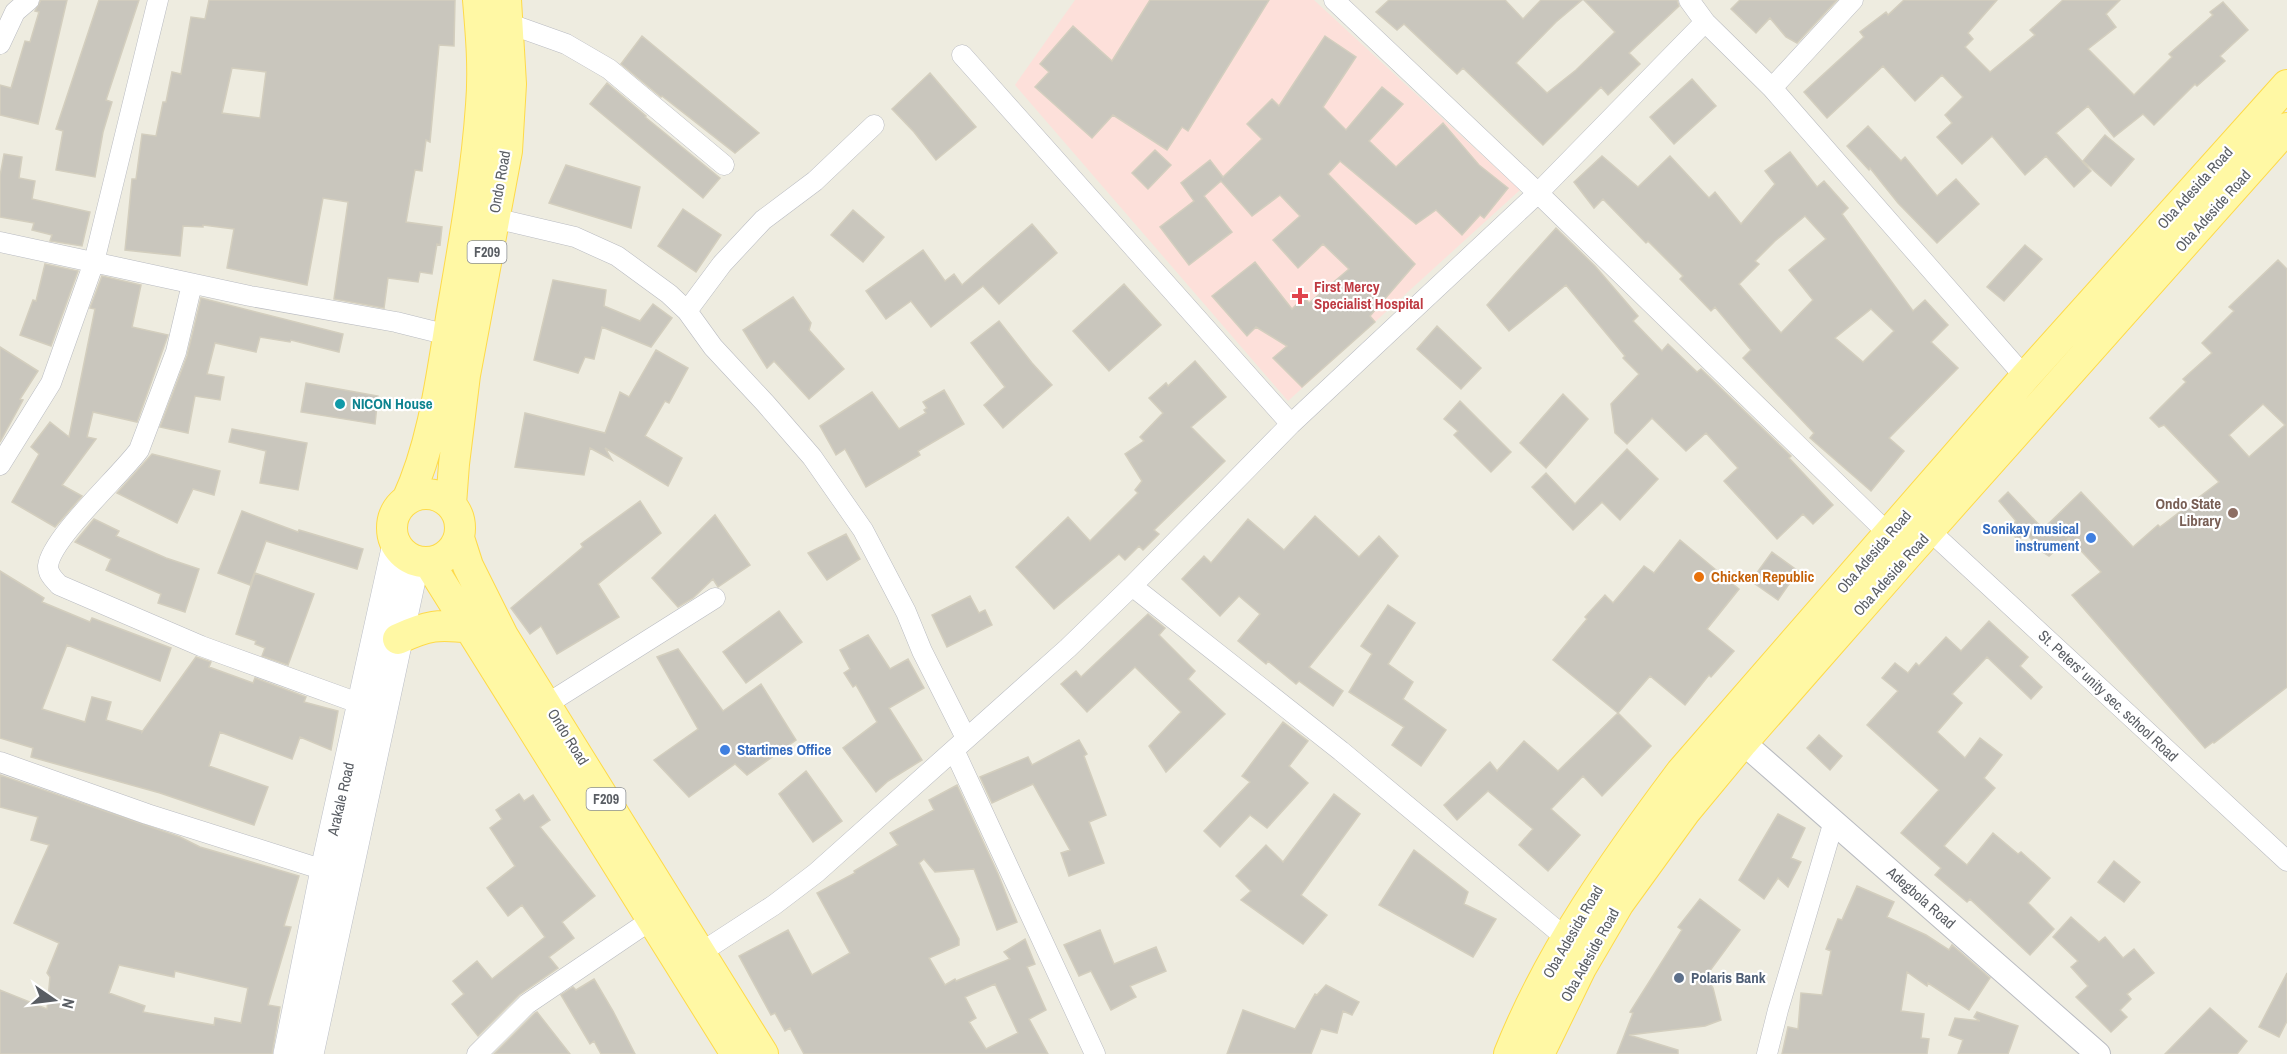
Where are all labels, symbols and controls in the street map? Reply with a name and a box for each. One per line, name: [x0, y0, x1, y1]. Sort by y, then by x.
street label: Oba Adesida Road: [2152, 142, 2237, 233]
street label: Ondo Road: [484, 149, 515, 215]
street label: Oba Adeside Road: [2170, 165, 2255, 256]
road number: F209: [468, 241, 506, 263]
place label: First Mercy Specialist Hospital: [1314, 276, 1423, 314]
marker: First Mercy Specialist Hospital: [1291, 287, 1309, 305]
place label: NICON House: [352, 393, 433, 414]
marker: NICON House: [333, 397, 347, 411]
place label: Ondo State Library: [2155, 493, 2221, 531]
street label: Oba Adesida Road: [1832, 506, 1916, 598]
marker: Ondo State Library: [2226, 506, 2240, 520]
place label: Sonikay musical instrument: [1983, 518, 2079, 556]
street label: Oba Adeside Road: [1848, 529, 1933, 620]
marker: Sonikay musical instrument: [2084, 531, 2098, 545]
place label: Chicken Republic: [1711, 566, 1814, 587]
marker: Chicken Republic: [1692, 570, 1706, 584]
street label: St. Peters' unity sec. school Road: [2034, 625, 2183, 766]
street label: Ondo Road: [543, 704, 594, 769]
place label: Startimes Office: [737, 739, 831, 760]
marker: Startimes Office: [718, 743, 732, 757]
street label: Arakale Road: [322, 760, 359, 839]
road number: F209: [586, 788, 626, 810]
street label: Adegbola Road: [1882, 861, 1960, 933]
street label: Oba Adesida Road: [1537, 881, 1608, 982]
street label: Oba Adeside Road: [1555, 904, 1624, 1005]
place label: Polaris Bank: [1691, 967, 1766, 988]
north arrow: [24, 970, 84, 1030]
marker: Polaris Bank: [1672, 971, 1686, 985]
text: N: [57, 996, 80, 1011]

